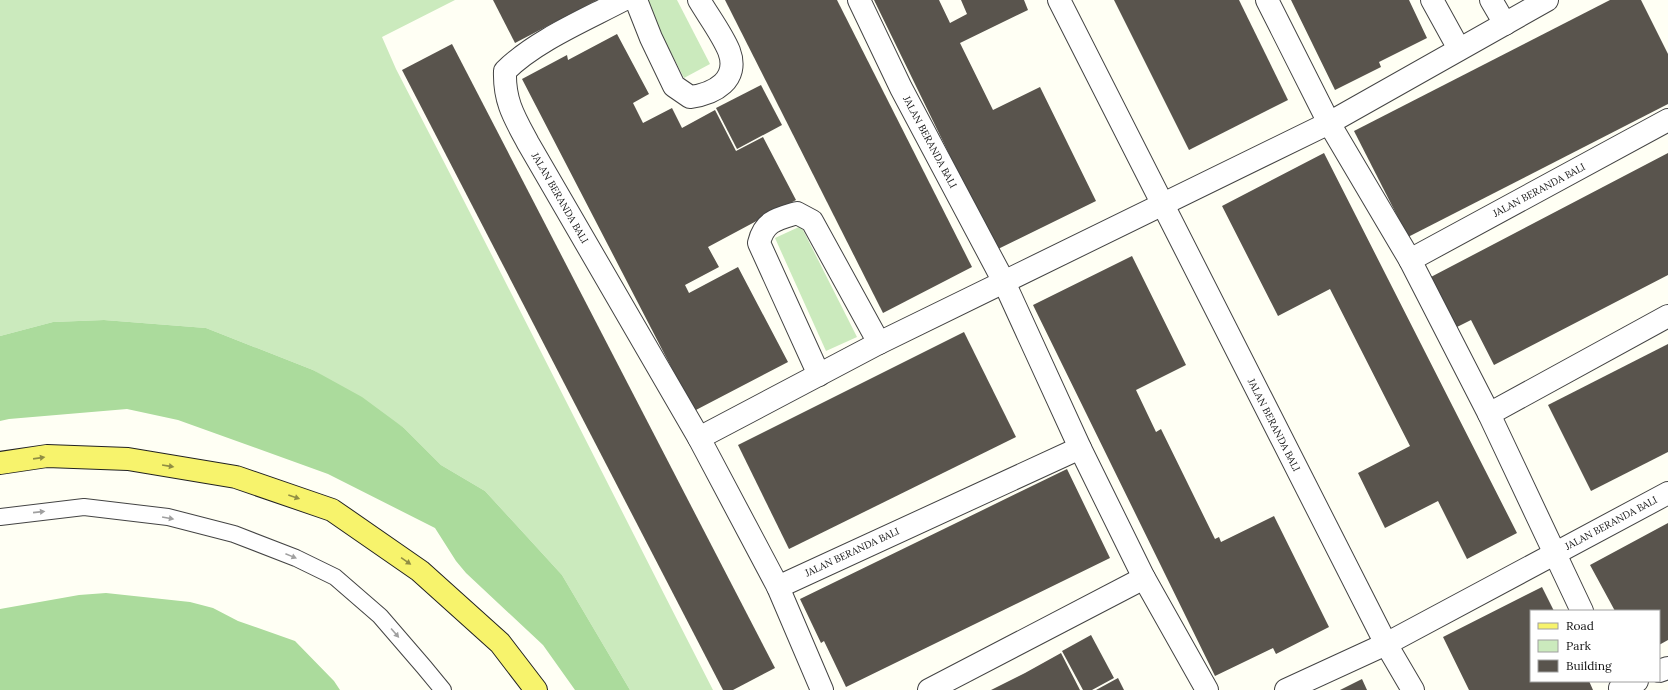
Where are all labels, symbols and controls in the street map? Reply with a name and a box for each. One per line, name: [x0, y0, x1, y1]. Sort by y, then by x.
street label: JALAN BERANDA BALI: [900, 93, 960, 190]
street label: JALAN BERANDA BALI: [528, 149, 591, 246]
street label: JALAN BERANDA BALI: [1490, 160, 1587, 220]
street label: JALAN BERANDA BALI: [1244, 375, 1303, 474]
one-way arrow: [33, 455, 45, 461]
one-way arrow: [162, 463, 174, 469]
street label: JALAN BERANDA BALI: [1562, 493, 1659, 553]
one-way arrow: [288, 494, 300, 500]
one-way arrow: [33, 509, 45, 515]
one-way arrow: [162, 515, 174, 521]
street label: JALAN BERANDA BALI: [802, 524, 901, 580]
one-way arrow: [286, 554, 298, 560]
one-way arrow: [401, 557, 411, 565]
legend: [1530, 610, 1660, 682]
text: Road: [1566, 618, 1594, 633]
one-way arrow: [390, 628, 399, 638]
text: Park: [1566, 638, 1592, 653]
text: Building: [1566, 658, 1612, 673]

